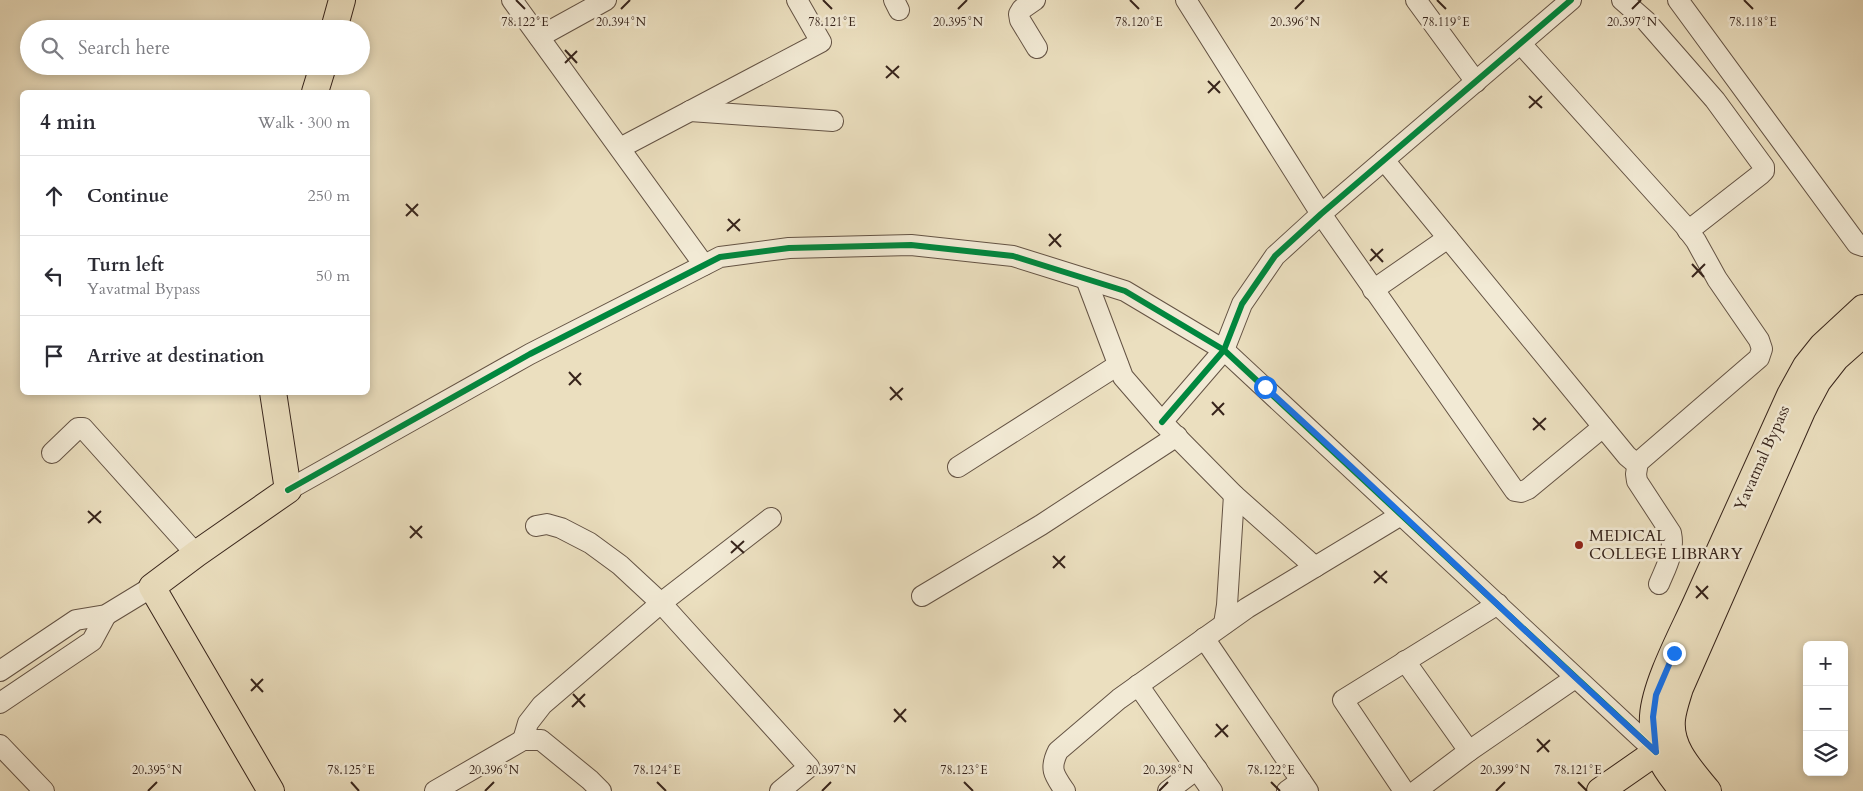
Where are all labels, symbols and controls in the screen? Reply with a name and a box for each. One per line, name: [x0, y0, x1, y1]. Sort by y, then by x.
text: 78.122°E: [501, 14, 549, 30]
text: 20.394°N: [596, 14, 647, 30]
text: 78.121°E: [808, 14, 856, 30]
text: 20.395°N: [933, 14, 984, 30]
text: 78.120°E: [1115, 14, 1163, 30]
text: 20.396°N: [1270, 14, 1321, 30]
text: 78.119°E: [1422, 14, 1470, 30]
text: 20.397°N: [1607, 14, 1658, 30]
text: 78.118°E: [1729, 14, 1777, 30]
search box: [20, 20, 370, 75]
icon: search: [38, 34, 66, 62]
text: Search here: [78, 35, 170, 61]
text: 4 min: [40, 108, 96, 137]
text: Walk · 300 m: [258, 112, 350, 134]
icon: ahead: [40, 182, 68, 210]
text: Continue: [87, 183, 169, 209]
text: 250 m: [308, 185, 350, 207]
text: Turn left: [87, 252, 164, 278]
icon: left: [40, 262, 68, 290]
text: 50 m: [316, 265, 350, 287]
text: Yavatmal Bypass: [87, 278, 200, 300]
icon: arrive: [40, 342, 68, 370]
text: Arrive at destination: [87, 343, 264, 369]
route start: [1254, 376, 1277, 399]
street label: Yavatmal Bypass: [1729, 402, 1795, 514]
place label: MEDICAL COLLEGE LIBRARY: [1589, 525, 1743, 565]
marker: MEDICAL COLLEGE LIBRARY: [1573, 539, 1585, 551]
map controls: [1803, 641, 1848, 776]
button: +: [1803, 641, 1848, 686]
route end: [1663, 642, 1686, 665]
button: −: [1803, 686, 1848, 731]
button: layers: [1803, 731, 1848, 776]
text: 20.395°N: [132, 762, 183, 778]
text: 78.125°E: [327, 762, 375, 778]
text: 20.396°N: [469, 762, 520, 778]
text: 78.124°E: [633, 762, 681, 778]
text: 20.397°N: [806, 762, 857, 778]
text: 78.123°E: [940, 762, 988, 778]
text: 20.398°N: [1143, 762, 1194, 778]
text: 78.122°E: [1247, 762, 1295, 778]
text: 20.399°N: [1480, 762, 1531, 778]
text: 78.121°E: [1554, 762, 1602, 778]

